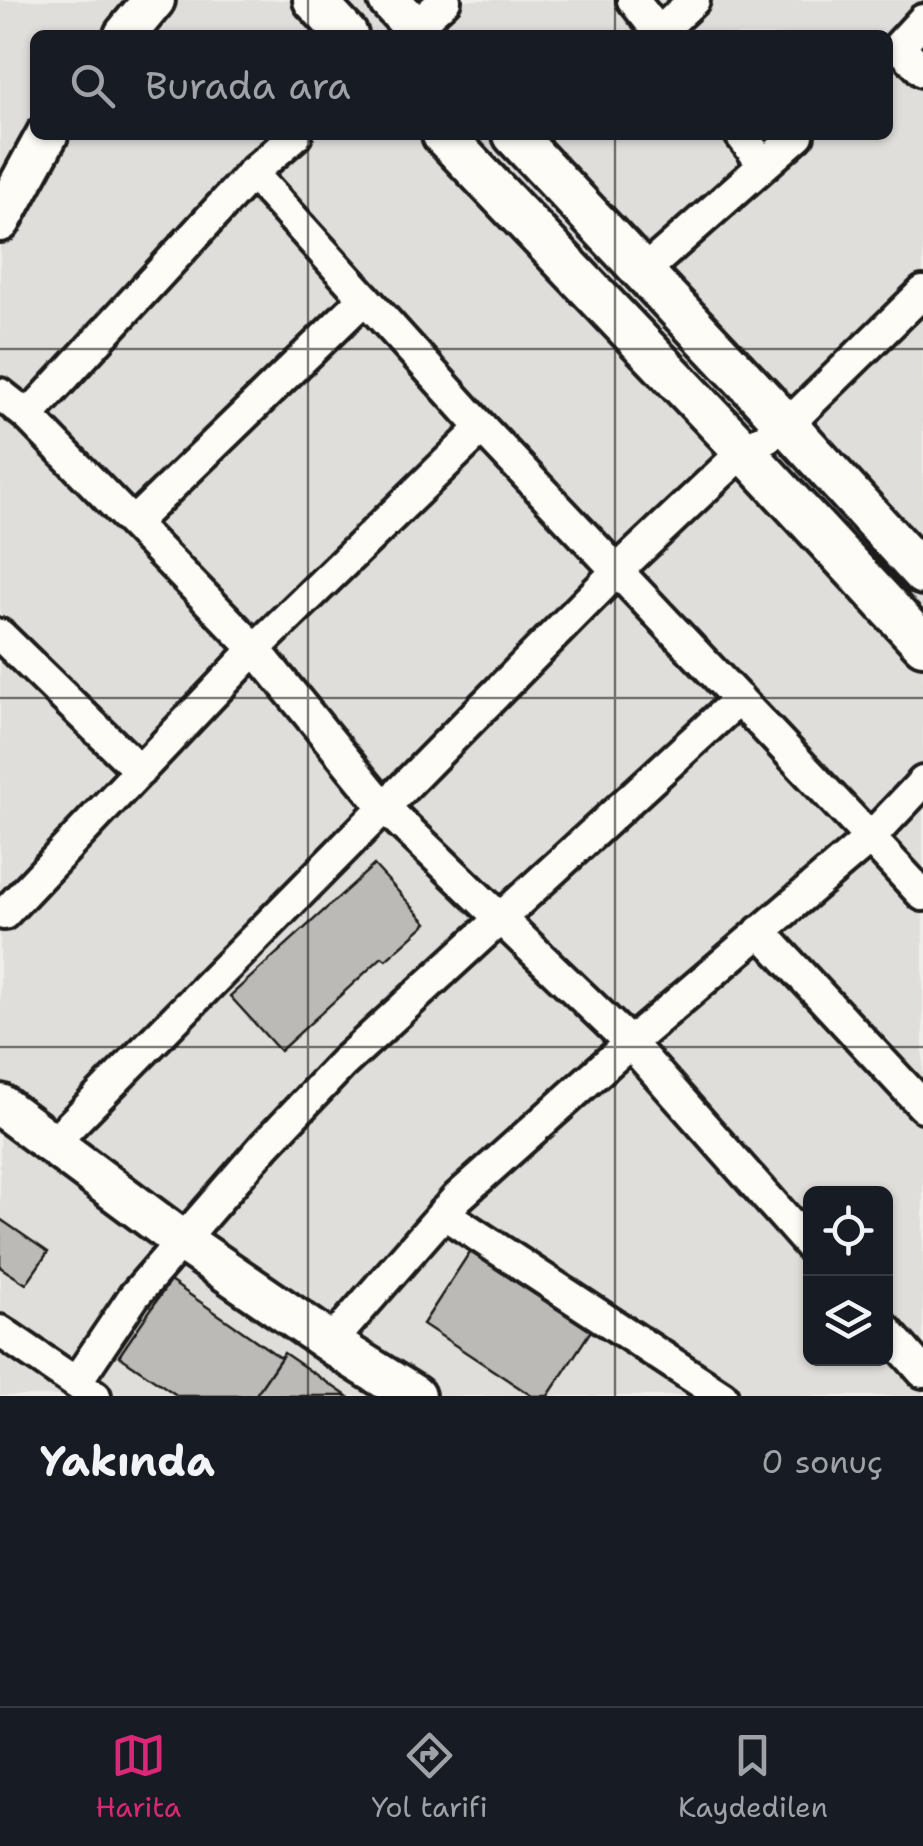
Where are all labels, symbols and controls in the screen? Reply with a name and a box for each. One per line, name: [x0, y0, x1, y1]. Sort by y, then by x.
search box: [30, 30, 893, 140]
icon: search: [65, 58, 120, 113]
text: Burada ara: [145, 60, 351, 111]
map controls: [803, 1186, 893, 1366]
button: locate: [803, 1186, 893, 1276]
button: layers: [803, 1276, 893, 1366]
text: Yakında: [40, 1433, 215, 1489]
text: 0 sonuç: [761, 1440, 883, 1483]
tab: Harita: [95, 1728, 181, 1826]
tab: Yol tarifi: [372, 1728, 488, 1826]
tab: Kaydedilen: [678, 1728, 828, 1826]

